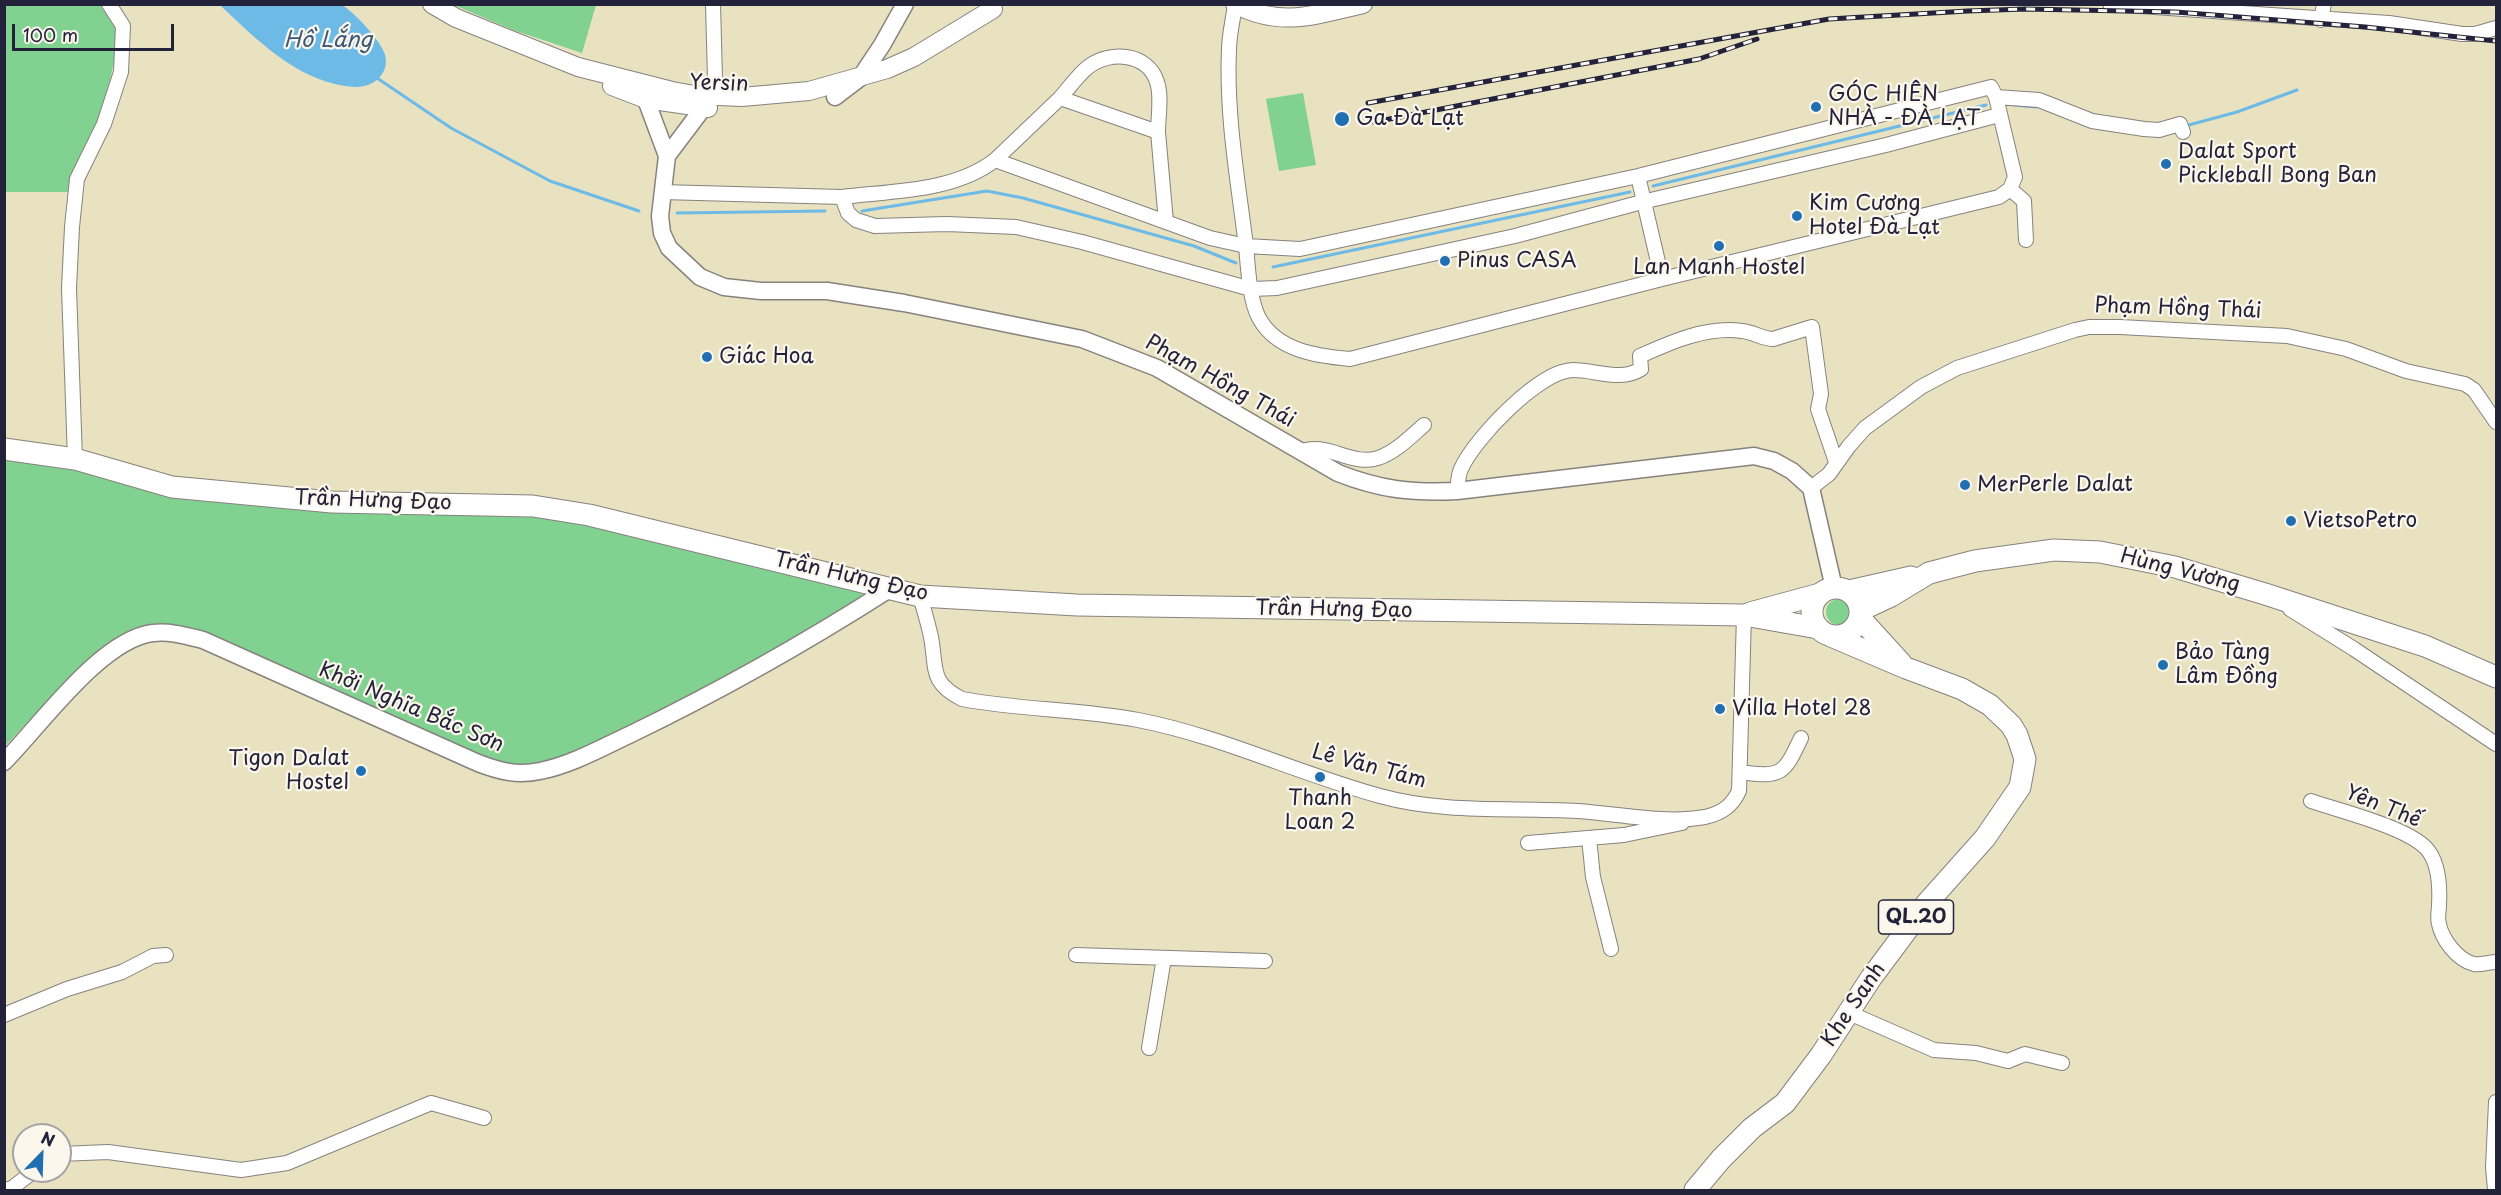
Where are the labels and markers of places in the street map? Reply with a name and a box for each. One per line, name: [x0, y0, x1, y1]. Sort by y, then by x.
place label: GÓC HIÊN NHÀ - ĐÀ LẠT: [1828, 82, 1980, 132]
marker: GÓC HIÊN NHÀ - ĐÀ LẠT: [1809, 100, 1823, 114]
place label: Ga Đà Lạt: [1356, 106, 1464, 132]
marker: Ga Đà Lạt: [1333, 110, 1351, 128]
place label: Dalat Sport Pickleball Bong Ban: [2178, 139, 2377, 189]
marker: Dalat Sport Pickleball Bong Ban: [2159, 157, 2173, 171]
place label: Kim Cương Hotel Đà Lạt: [1809, 191, 1940, 241]
marker: Kim Cương Hotel Đà Lạt: [1790, 209, 1804, 223]
marker: Lan Manh Hostel: [1712, 239, 1726, 253]
place label: Pinus CASA: [1457, 248, 1577, 274]
marker: Pinus CASA: [1438, 254, 1452, 268]
place label: Lan Manh Hostel: [1633, 255, 1805, 281]
place label: Giác Hoa: [719, 344, 814, 370]
marker: Giác Hoa: [700, 350, 714, 364]
place label: MerPerle Dalat: [1977, 472, 2133, 498]
marker: MerPerle Dalat: [1958, 478, 1972, 492]
place label: VietsoPetro: [2303, 508, 2417, 534]
marker: VietsoPetro: [2284, 514, 2298, 528]
place label: Bảo Tàng Lâm Đồng: [2175, 640, 2278, 690]
marker: Bảo Tàng Lâm Đồng: [2156, 658, 2170, 672]
place label: Villa Hotel 28: [1732, 696, 1872, 722]
marker: Villa Hotel 28: [1713, 702, 1727, 716]
place label: Tigon Dalat Hostel: [228, 746, 349, 796]
marker: Tigon Dalat Hostel: [354, 764, 368, 778]
marker: Thanh Loan 2: [1313, 770, 1327, 784]
place label: Thanh Loan 2: [1285, 786, 1355, 836]

